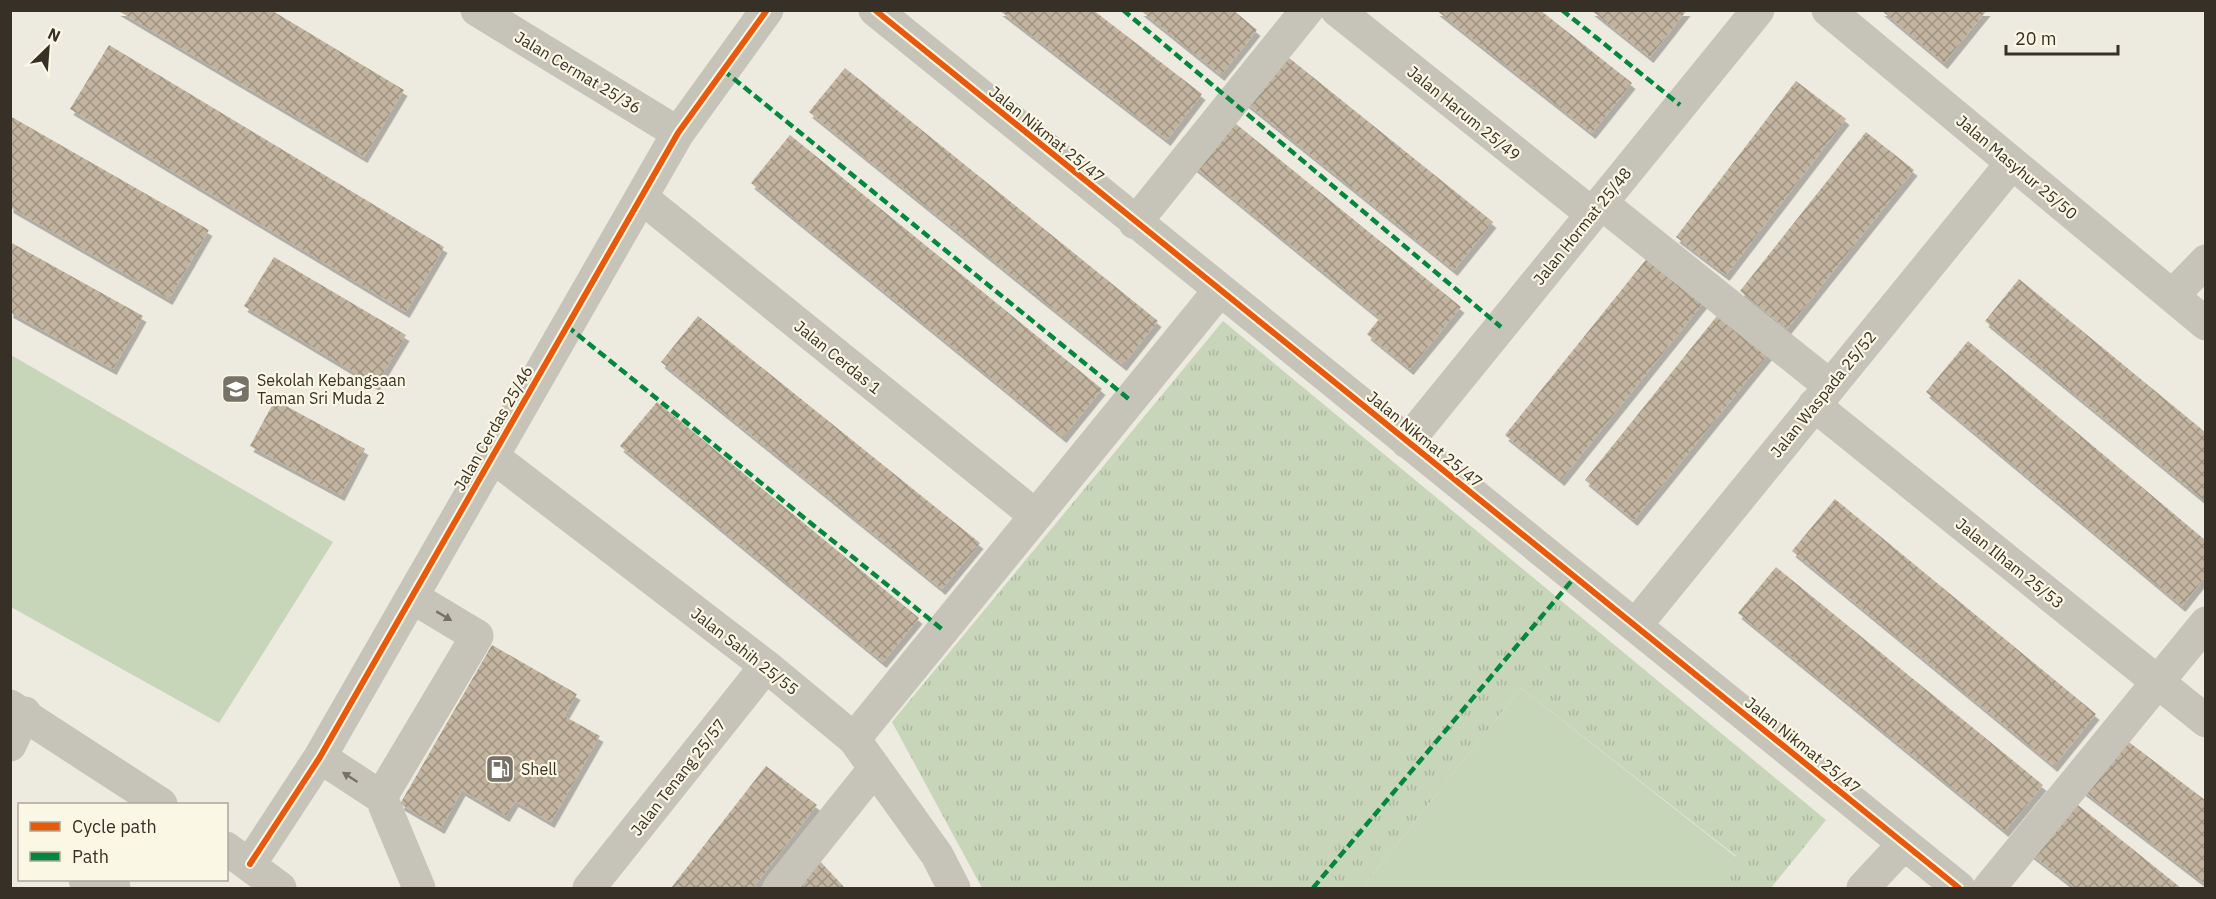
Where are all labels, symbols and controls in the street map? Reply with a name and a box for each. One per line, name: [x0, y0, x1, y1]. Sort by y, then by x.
north arrow: [18, 18, 78, 78]
scale bar: [2006, 18, 2118, 56]
text: N: [45, 23, 64, 46]
street label: Jalan Cermat 25/36: [511, 26, 645, 118]
text: 20 m: [2015, 27, 2057, 50]
street label: Jalan Harum 25/49: [1403, 61, 1525, 165]
street label: Jalan Nikmat 25/47: [985, 81, 1109, 187]
street label: Jalan Masyhur 25/50: [1952, 111, 2082, 223]
street label: Jalan Hormat 25/48: [1529, 163, 1635, 289]
street label: Jalan Cerdas 1: [791, 316, 885, 398]
street label: Jalan Waspada 25/52: [1766, 327, 1880, 461]
street label: Jalan Cerdas 25/46: [449, 362, 537, 494]
place label: Sekolah Kebangsaan Taman Sri Muda 2: [257, 370, 406, 408]
school or university icon: Sekolah Kebangsaan Taman Sri Muda 2: [220, 373, 252, 405]
street label: Jalan Nikmat 25/47: [1363, 386, 1487, 492]
street label: Jalan Ilham 25/53: [1952, 513, 2068, 613]
street label: Jalan Sahih 25/55: [687, 603, 803, 699]
one-way arrow: [436, 611, 452, 622]
street label: Jalan Nikmat 25/47: [1741, 692, 1865, 798]
street label: Jalan Tenang 25/57: [626, 715, 730, 839]
fuel station icon: Shell: [484, 753, 516, 785]
place label: Shell: [521, 759, 557, 779]
one-way arrow: [342, 771, 359, 782]
legend: [18, 803, 228, 881]
text: Cycle path: [72, 815, 157, 838]
text: Path: [72, 845, 109, 868]

